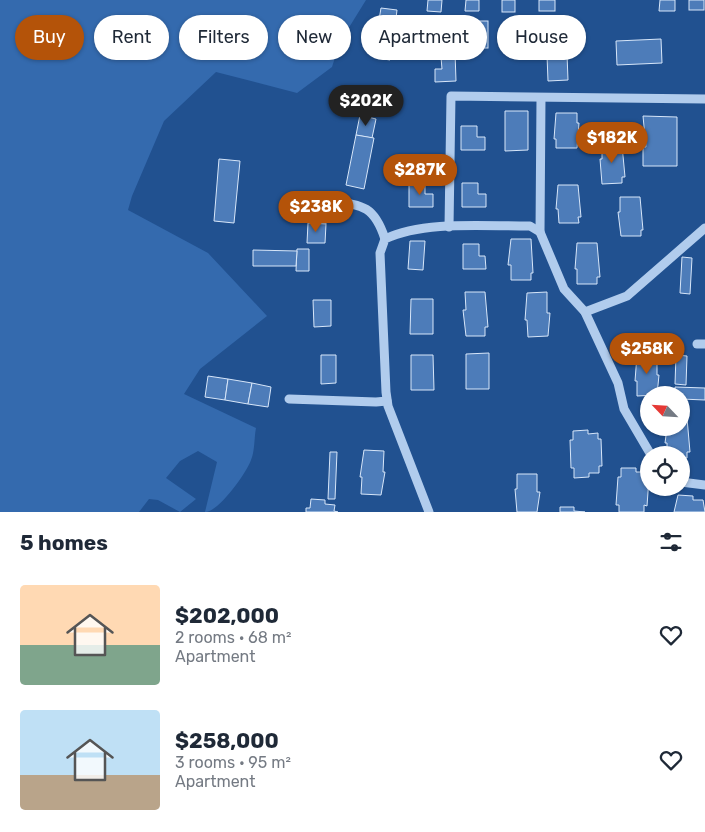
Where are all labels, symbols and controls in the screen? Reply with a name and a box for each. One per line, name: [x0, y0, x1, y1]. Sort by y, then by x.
chip: Buy: [15, 15, 84, 60]
chip: Rent: [94, 15, 169, 60]
chip: Filters: [179, 15, 268, 60]
chip: New: [278, 15, 351, 60]
chip: Apartment: [361, 15, 487, 60]
chip: House: [497, 15, 586, 60]
pin: $202K: [331, 84, 401, 127]
text: $202K: [340, 91, 392, 110]
pin: $182K: [577, 121, 647, 164]
text: $182K: [587, 128, 637, 147]
pin: $287K: [385, 154, 455, 196]
text: $287K: [394, 160, 446, 179]
pin: $238K: [281, 190, 351, 233]
text: $238K: [289, 197, 343, 216]
pin: $258K: [612, 332, 682, 375]
text: $258K: [621, 339, 673, 358]
north arrow: [640, 386, 690, 436]
map controls: [640, 386, 690, 496]
button: locate: [640, 446, 690, 496]
icon: filters: [657, 528, 685, 556]
text: 5 homes: [20, 530, 108, 555]
text: $202,000: [175, 603, 279, 628]
icon: home: [60, 605, 120, 665]
icon: heart: [657, 621, 685, 649]
text: 2 rooms · 68 m²: [175, 628, 292, 647]
text: Apartment: [175, 647, 255, 666]
text: $258,000: [175, 728, 279, 753]
icon: home: [60, 730, 120, 790]
icon: heart: [657, 746, 685, 774]
text: 3 rooms · 95 m²: [175, 753, 291, 772]
text: Apartment: [175, 772, 255, 791]

